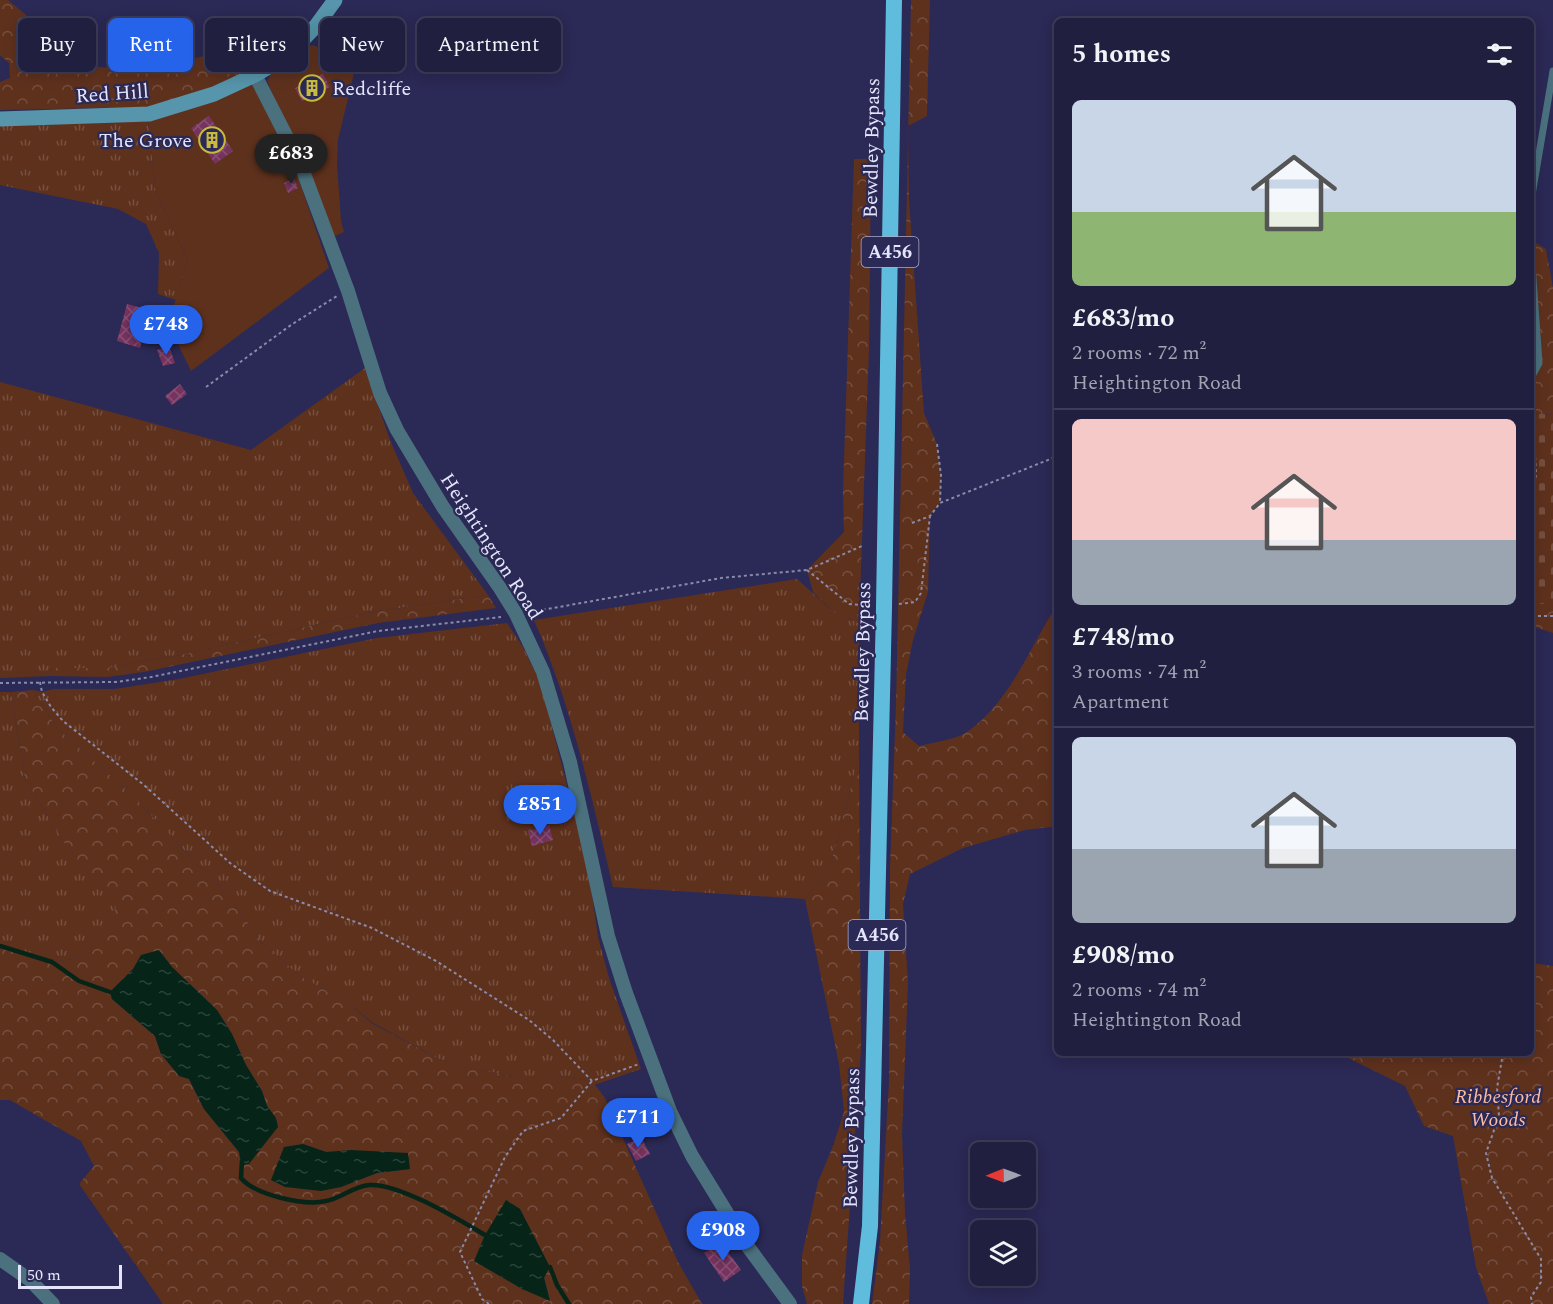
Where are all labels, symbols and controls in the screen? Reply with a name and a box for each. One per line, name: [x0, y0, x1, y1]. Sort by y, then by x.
chip: Buy: [18, 18, 96, 72]
chip: Rent: [108, 18, 193, 72]
chip: Filters: [205, 18, 308, 72]
chip: New: [320, 18, 405, 72]
chip: Apartment: [417, 18, 561, 72]
text: 5 homes: [1072, 34, 1171, 74]
icon: filters: [1483, 38, 1516, 71]
building icon: Redcliffe: [297, 73, 327, 103]
place label: Redcliffe: [332, 74, 411, 104]
street label: Red Hill: [74, 76, 150, 112]
street label: Bewdley Bypass: [856, 78, 888, 219]
building icon: The Grove: [197, 125, 227, 155]
place label: The Grove: [99, 126, 192, 156]
pin: £683: [255, 134, 327, 185]
text: £683: [269, 138, 313, 168]
icon: home: [1240, 139, 1348, 247]
road number: A456: [862, 237, 918, 267]
text: £683/mo: [1072, 298, 1175, 338]
pin: £748: [130, 305, 202, 356]
text: £748: [144, 309, 188, 339]
text: 2 rooms · 72 m²: [1072, 338, 1206, 368]
text: Heightington Road: [1072, 368, 1242, 398]
icon: home: [1240, 458, 1348, 566]
street label: Heightington Road: [432, 467, 550, 626]
street label: Bewdley Bypass: [847, 582, 879, 723]
text: £748/mo: [1072, 617, 1175, 657]
text: 3 rooms · 74 m²: [1072, 657, 1206, 687]
text: Apartment: [1072, 687, 1169, 717]
icon: home: [1240, 776, 1348, 884]
pin: £851: [504, 785, 576, 836]
text: £851: [518, 789, 562, 819]
road number: A456: [848, 920, 906, 950]
text: £908/mo: [1072, 935, 1175, 975]
text: 2 rooms · 74 m²: [1072, 975, 1206, 1005]
text: Heightington Road: [1072, 1005, 1242, 1035]
street label: Bewdley Bypass: [836, 1068, 868, 1209]
park label: Ribbesford Woods: [1455, 1082, 1541, 1135]
pin: £711: [602, 1098, 674, 1149]
text: £711: [616, 1102, 660, 1132]
north arrow: [970, 1142, 1036, 1208]
map controls: [970, 1142, 1036, 1286]
pin: £908: [687, 1211, 759, 1262]
text: £908: [701, 1215, 745, 1245]
button: layers: [970, 1220, 1036, 1286]
scale bar: [18, 1262, 122, 1290]
text: 50 m: [27, 1263, 61, 1287]

